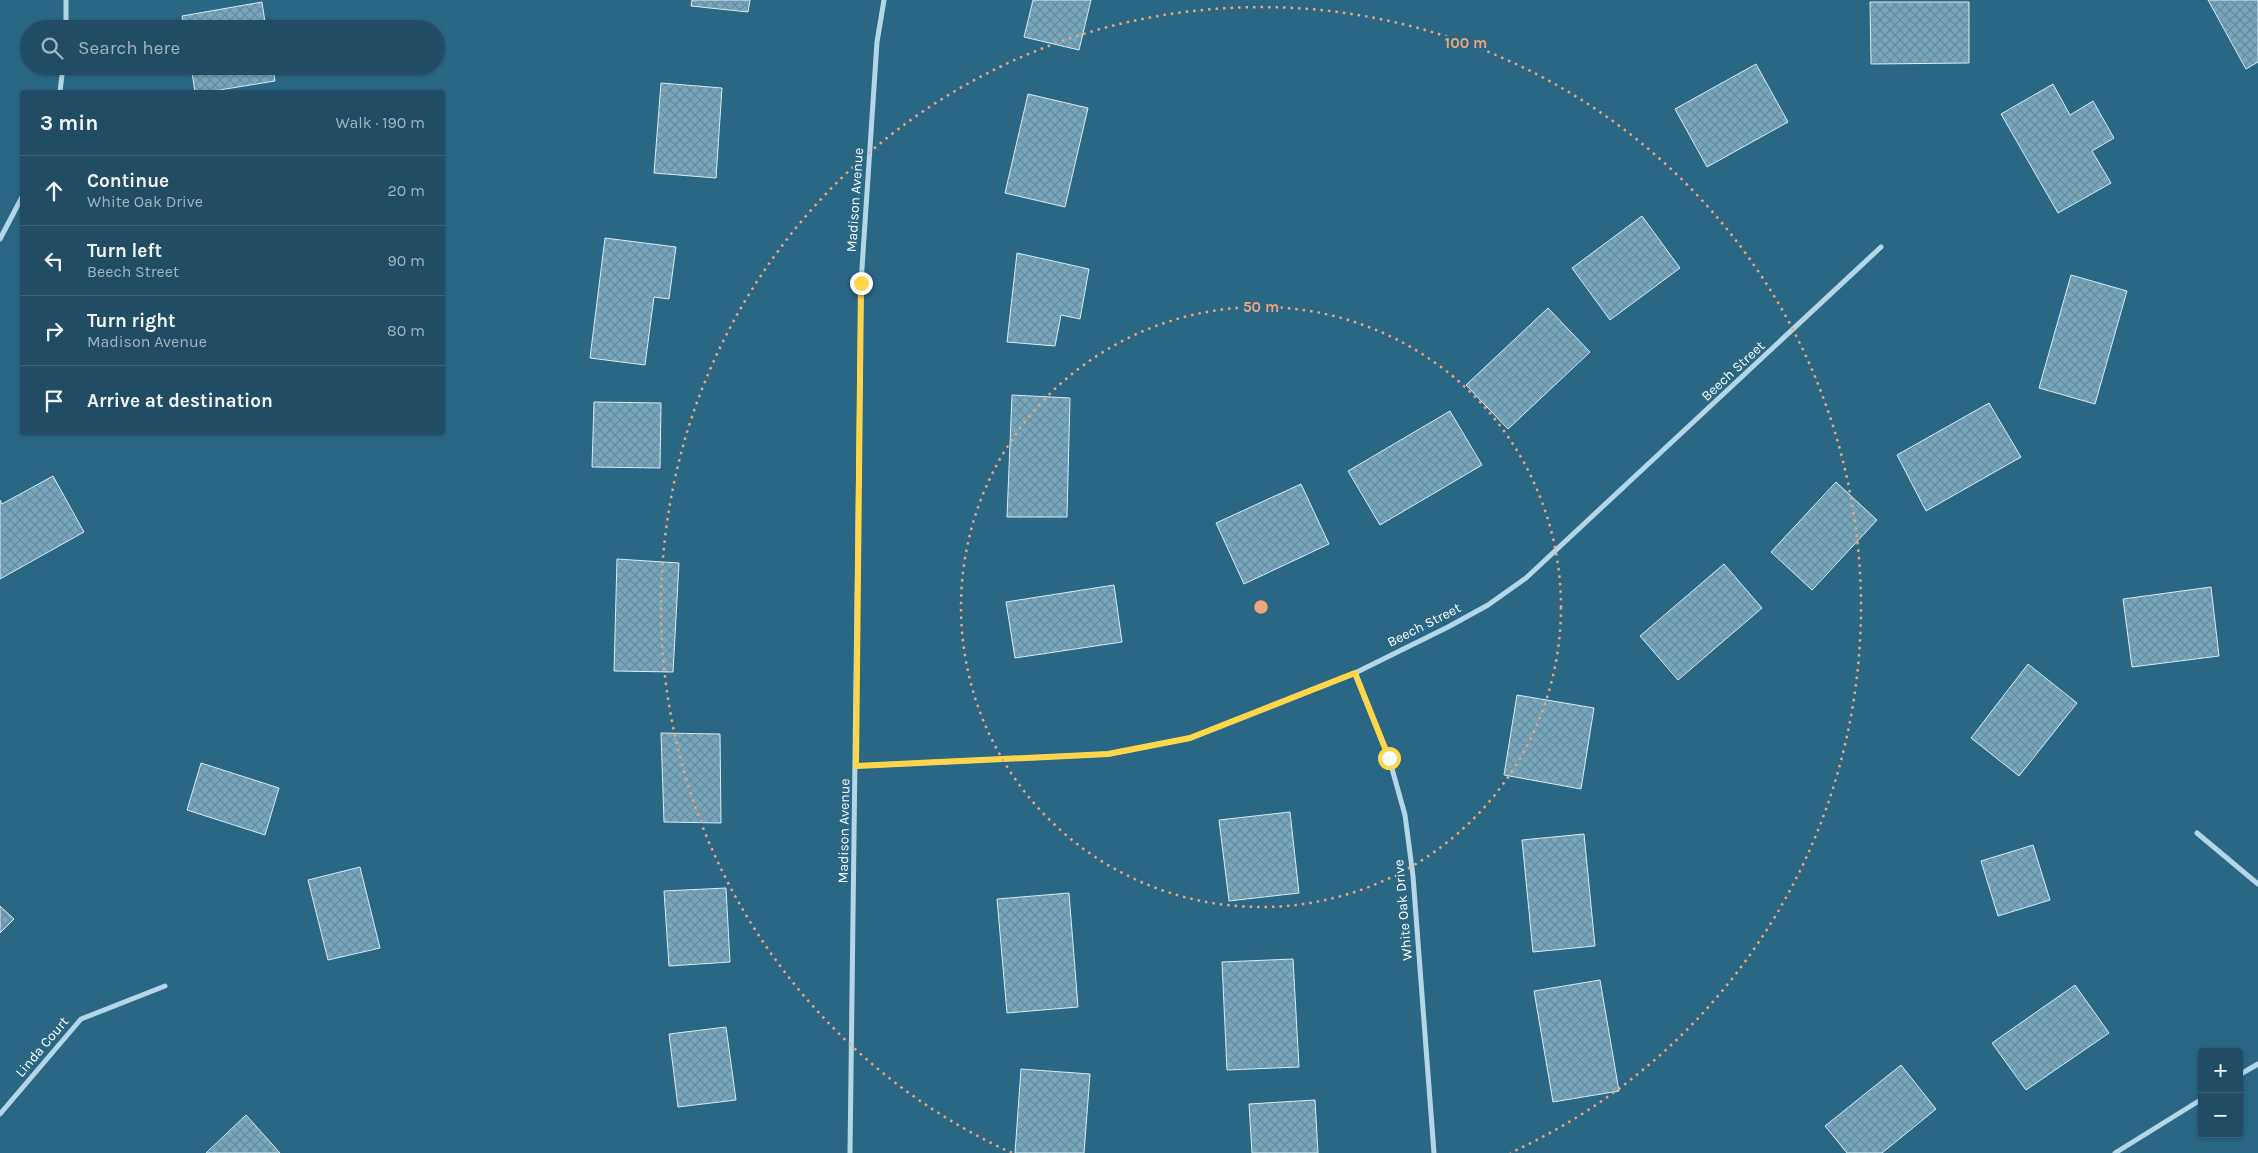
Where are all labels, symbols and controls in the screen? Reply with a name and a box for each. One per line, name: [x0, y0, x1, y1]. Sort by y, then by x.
search box: [20, 20, 445, 75]
icon: search: [38, 34, 66, 62]
text: 100 m: [1445, 34, 1487, 52]
text: Search here: [78, 37, 180, 59]
text: 3 min: [40, 111, 98, 135]
text: Walk · 190 m: [336, 113, 425, 132]
street label: Madison Avenue: [843, 147, 867, 253]
text: Continue: [87, 170, 169, 192]
icon: ahead: [40, 177, 68, 205]
text: 20 m: [387, 181, 425, 200]
text: White Oak Drive: [87, 192, 203, 211]
text: Turn left: [87, 240, 162, 262]
icon: left: [40, 247, 68, 275]
text: 90 m: [387, 251, 425, 270]
text: Beech Street: [87, 262, 179, 281]
route end: [850, 272, 873, 295]
text: 50 m: [1243, 298, 1279, 316]
text: Turn right: [87, 310, 176, 332]
icon: right: [40, 317, 68, 345]
text: 80 m: [387, 321, 425, 340]
text: Madison Avenue: [87, 332, 207, 351]
street label: Beech Street: [1698, 337, 1768, 405]
icon: arrive: [40, 387, 68, 415]
text: Arrive at destination: [87, 390, 273, 412]
centre of rings: [1252, 598, 1270, 616]
street label: Beech Street: [1384, 599, 1464, 651]
route start: [1378, 747, 1401, 770]
street label: Madison Avenue: [835, 778, 853, 884]
street label: White Oak Drive: [1390, 859, 1416, 961]
street label: Linda Court: [12, 1013, 72, 1081]
map controls: [2198, 1048, 2243, 1138]
button: +: [2198, 1048, 2243, 1093]
button: −: [2198, 1093, 2243, 1138]

